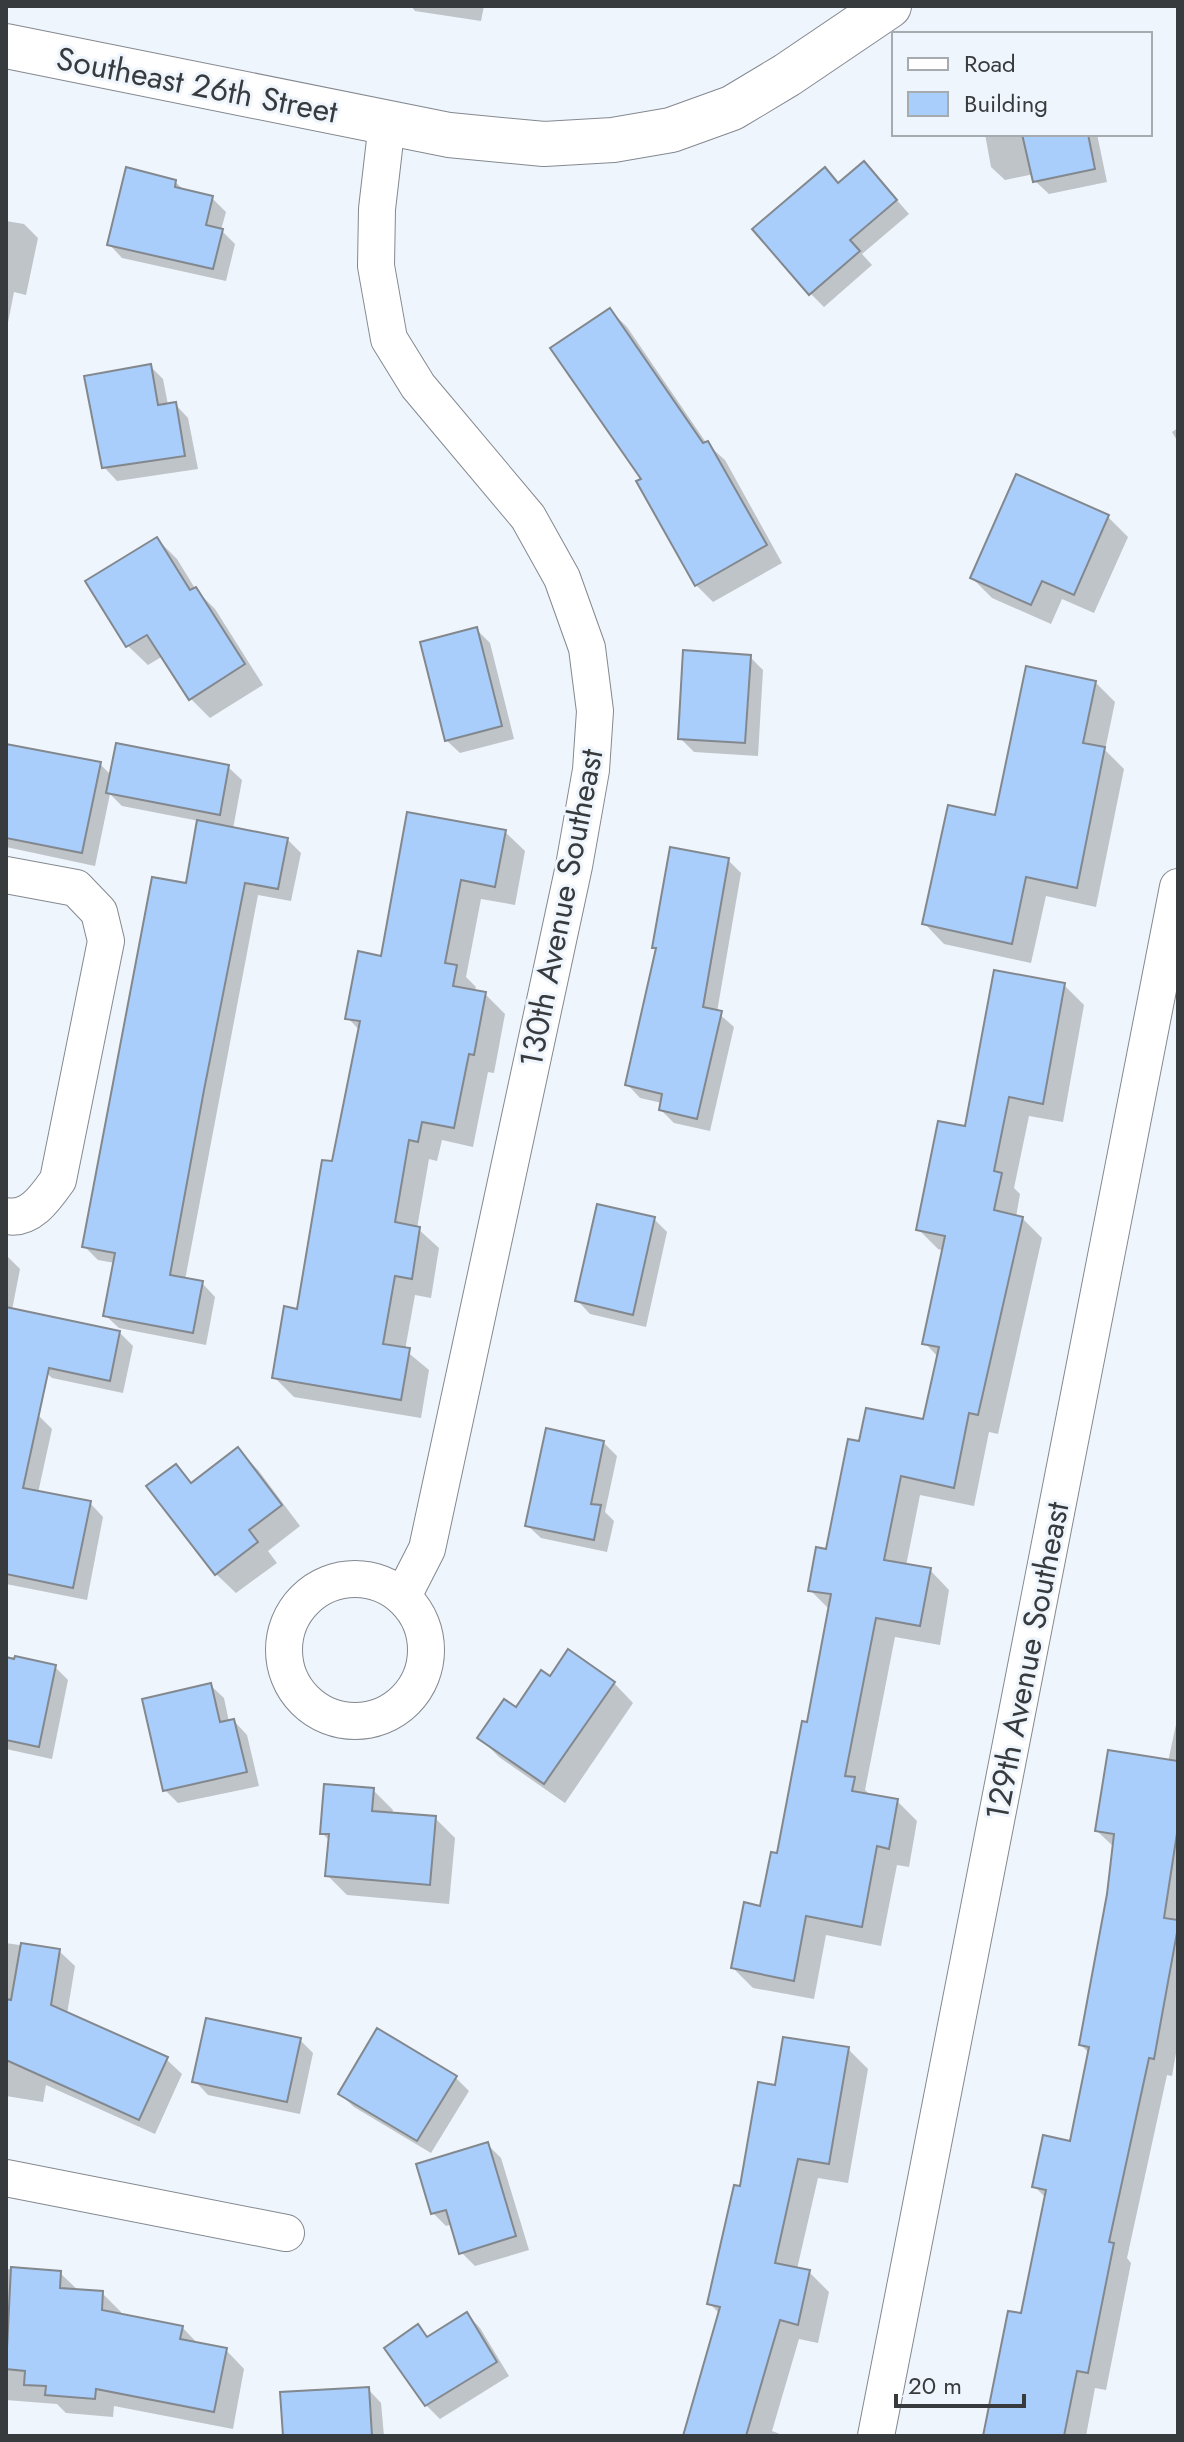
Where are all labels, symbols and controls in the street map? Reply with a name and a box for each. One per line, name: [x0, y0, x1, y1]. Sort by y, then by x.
legend: [892, 32, 1152, 136]
street label: Southeast 26th Street: [53, 35, 342, 135]
text: Road: [964, 46, 1016, 81]
text: Building: [964, 86, 1048, 121]
street label: 130th Avenue Southeast: [508, 745, 614, 1071]
street label: 129th Avenue Southeast: [974, 1498, 1080, 1824]
scale bar: [896, 2358, 1024, 2408]
text: 20 m: [908, 2368, 962, 2403]

